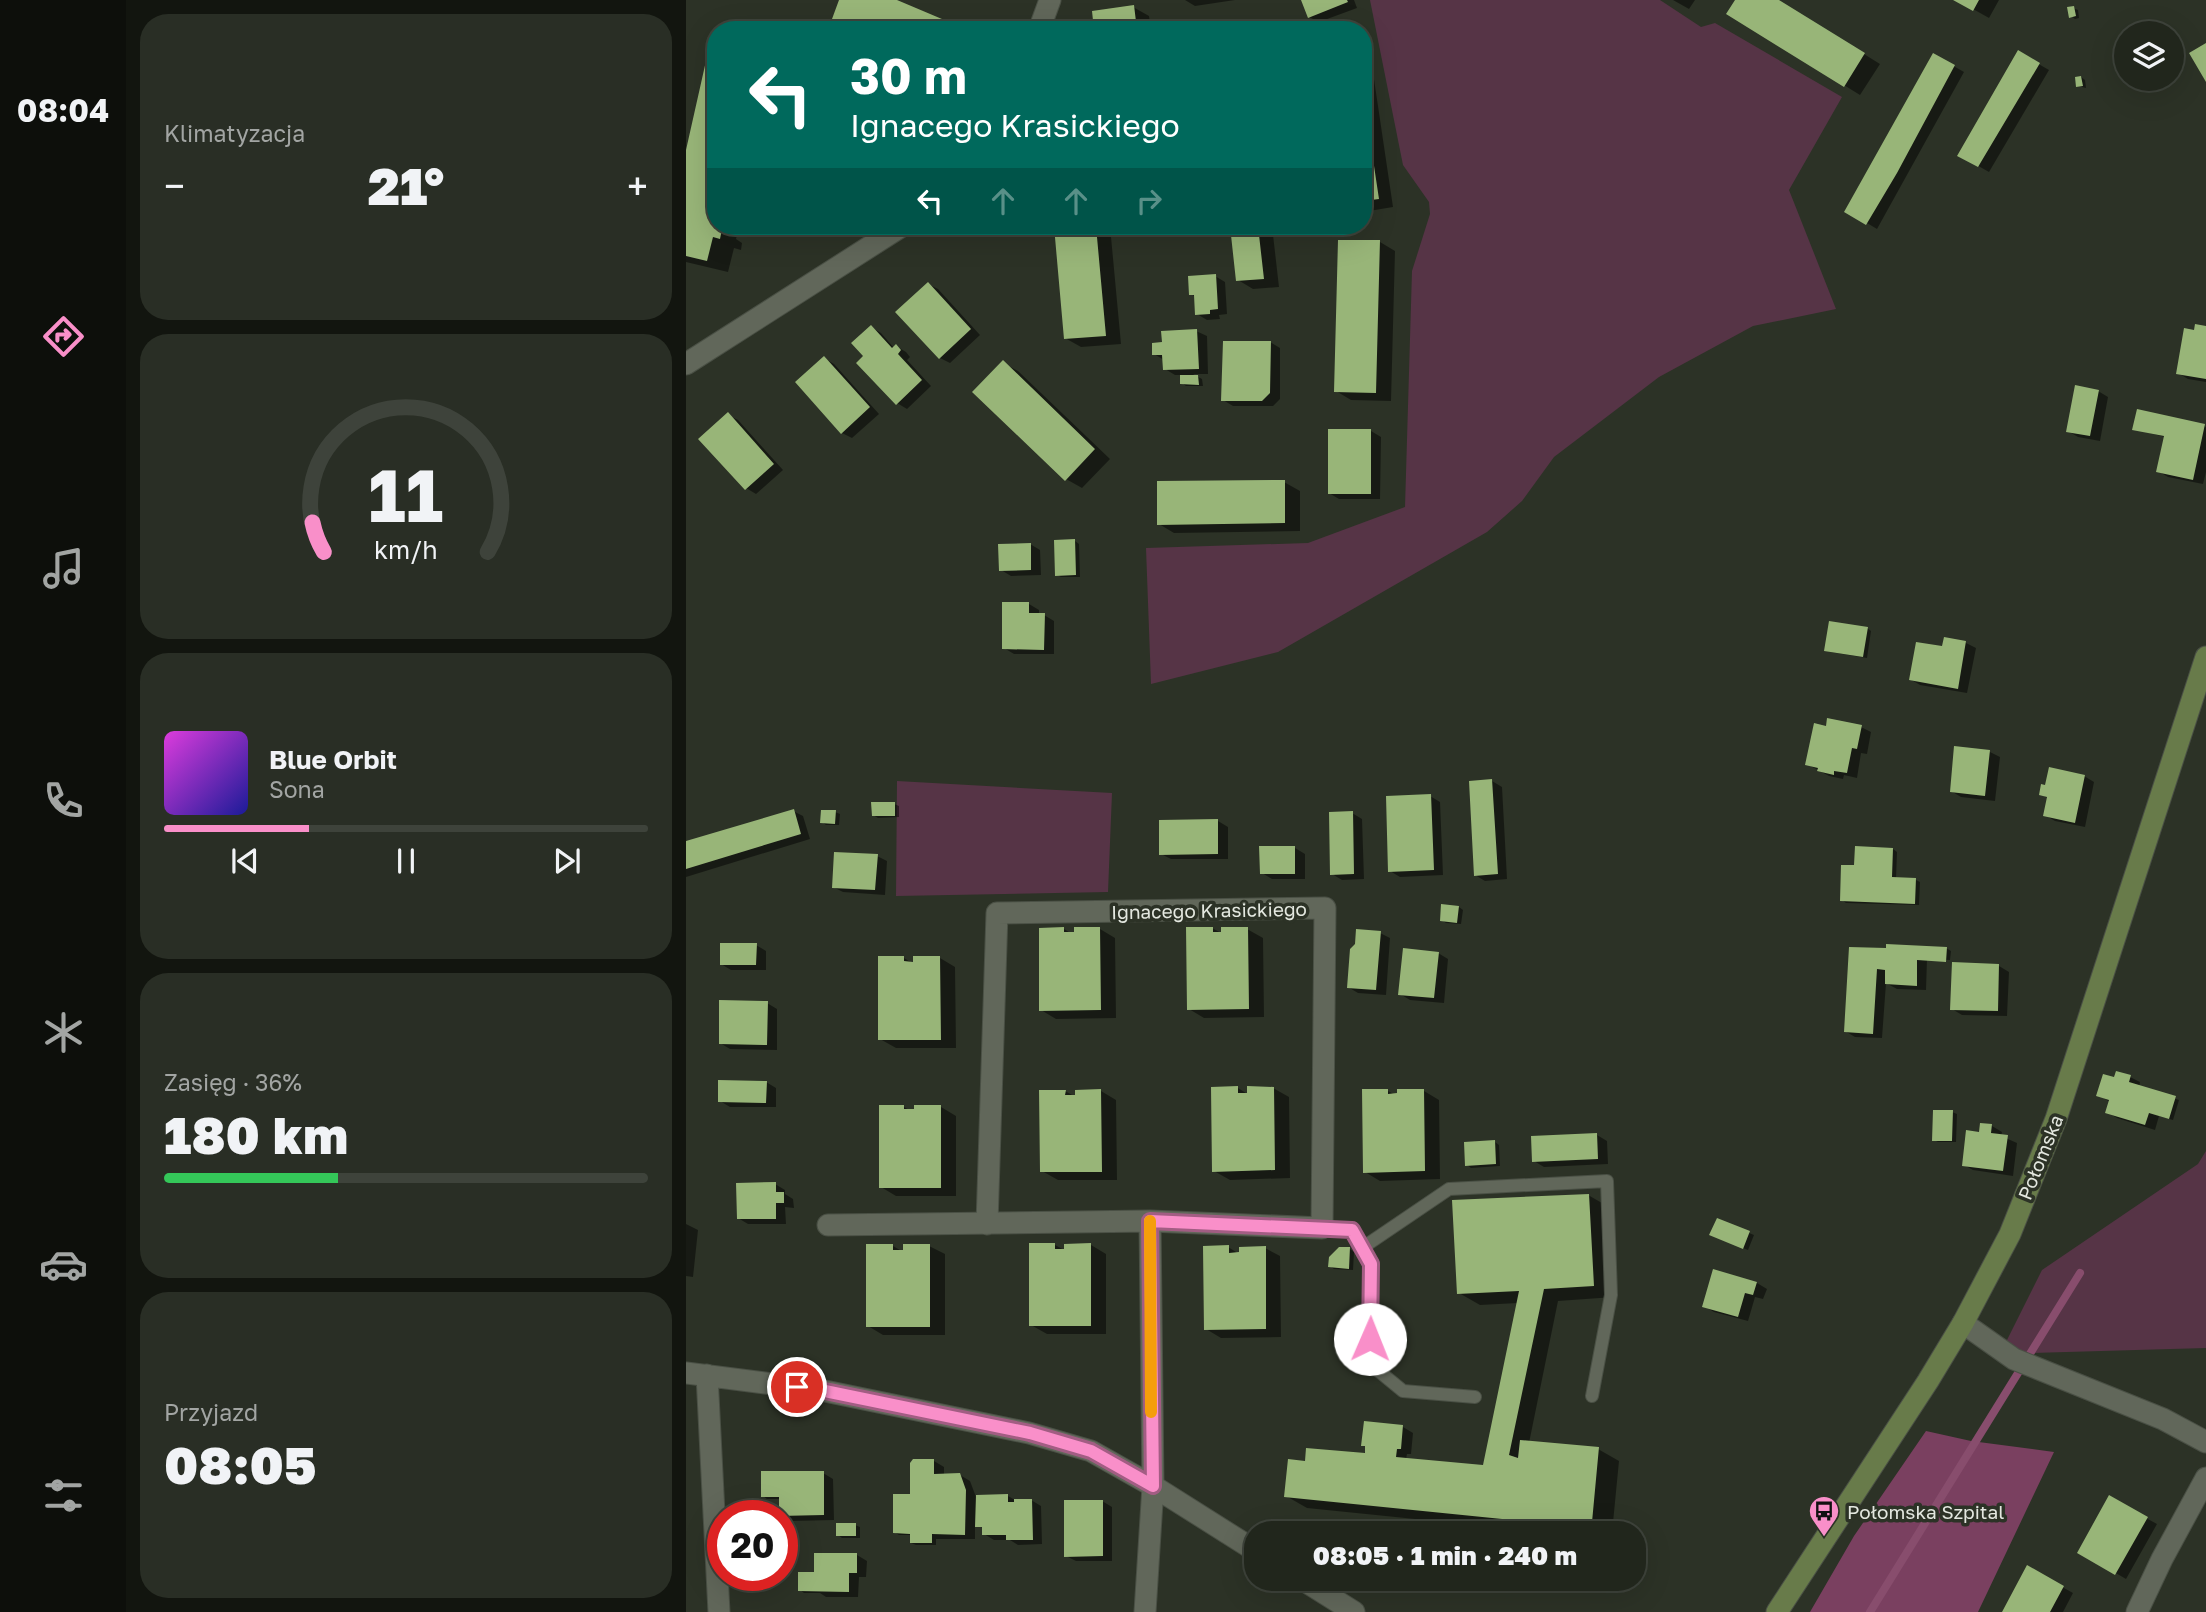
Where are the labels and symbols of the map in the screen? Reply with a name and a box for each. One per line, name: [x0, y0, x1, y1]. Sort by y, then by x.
street label: Ignacego Krasickiego: [1111, 897, 1307, 923]
street label: Połomska: [2013, 1111, 2067, 1203]
position arrow: [1333, 1302, 1407, 1376]
pin: [767, 1357, 827, 1417]
bus stop icon: Połomska Szpital: [1807, 1494, 1841, 1538]
speed limit sign: 20: [707, 1500, 798, 1591]
place label: Połomska Szpital: [1847, 1500, 2004, 1523]

